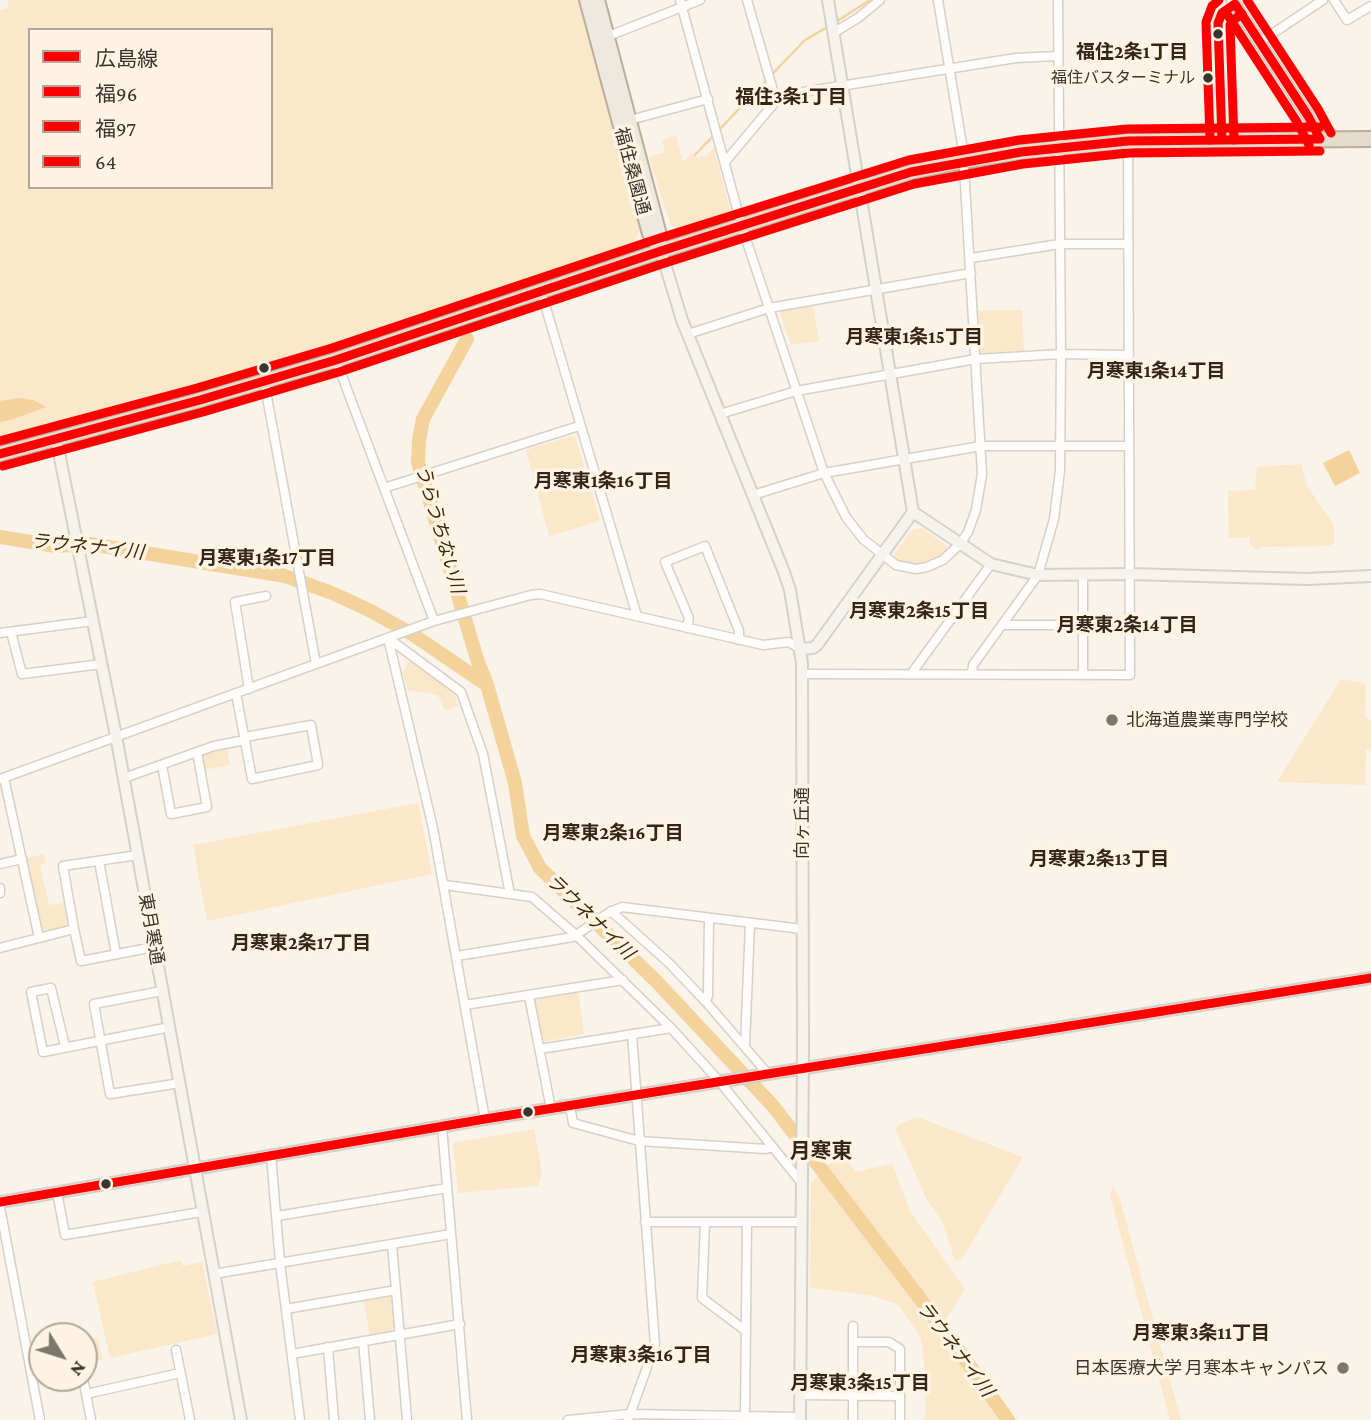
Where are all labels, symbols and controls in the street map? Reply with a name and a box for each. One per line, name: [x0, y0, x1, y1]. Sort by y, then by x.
unlabelled marker: [1211, 27, 1225, 41]
legend: [28, 28, 273, 189]
district label: 福住2条1丁目: [1076, 41, 1188, 63]
text: 広島線: [95, 47, 158, 71]
place label: 福住バスターミナル: [1051, 68, 1195, 88]
marker: 福住バスターミナル: [1201, 71, 1215, 85]
text: 福96: [95, 82, 137, 106]
district label: 福住3条1丁目: [735, 86, 847, 108]
text: 福97: [95, 117, 136, 141]
street label: 福住桑園通: [610, 125, 654, 217]
text: 64: [95, 150, 116, 174]
district label: 月寒東1条15丁目: [845, 326, 983, 348]
district label: 月寒東1条14丁目: [1087, 360, 1225, 382]
unlabelled marker: [257, 361, 271, 375]
water label: うらうちない川: [411, 462, 469, 596]
district label: 月寒東1条16丁目: [534, 470, 672, 492]
water label: ラウネナイ川: [29, 530, 145, 564]
district label: 月寒東1条17丁目: [198, 547, 336, 569]
district label: 月寒東2条15丁目: [849, 600, 989, 622]
district label: 月寒東2条14丁目: [1056, 614, 1198, 636]
place label: 北海道農業専門学校: [1126, 709, 1288, 731]
marker: 北海道農業専門学校: [1104, 712, 1120, 728]
street label: 向ヶ丘通: [791, 787, 813, 859]
district label: 月寒東2条16丁目: [542, 822, 684, 844]
district label: 月寒東2条13丁目: [1029, 848, 1169, 870]
water label: ラウネナイ川: [541, 869, 639, 965]
street label: 東月寒通: [134, 892, 168, 966]
district label: 月寒東2条17丁目: [231, 932, 371, 954]
unlabelled marker: [521, 1105, 535, 1119]
district label: 月寒東: [790, 1139, 852, 1165]
unlabelled marker: [99, 1177, 113, 1191]
water label: ラウネナイ川: [912, 1297, 998, 1401]
north arrow: [28, 1322, 98, 1392]
district label: 月寒東3条11丁目: [1132, 1322, 1270, 1344]
district label: 月寒東3条16丁目: [571, 1344, 711, 1366]
text: N: [66, 1357, 91, 1381]
place label: 日本医療大学 月寒本キャンパス: [1074, 1357, 1329, 1379]
marker: 日本医療大学 月寒本キャンパス: [1335, 1360, 1351, 1376]
district label: 月寒東3条15丁目: [790, 1372, 930, 1394]

